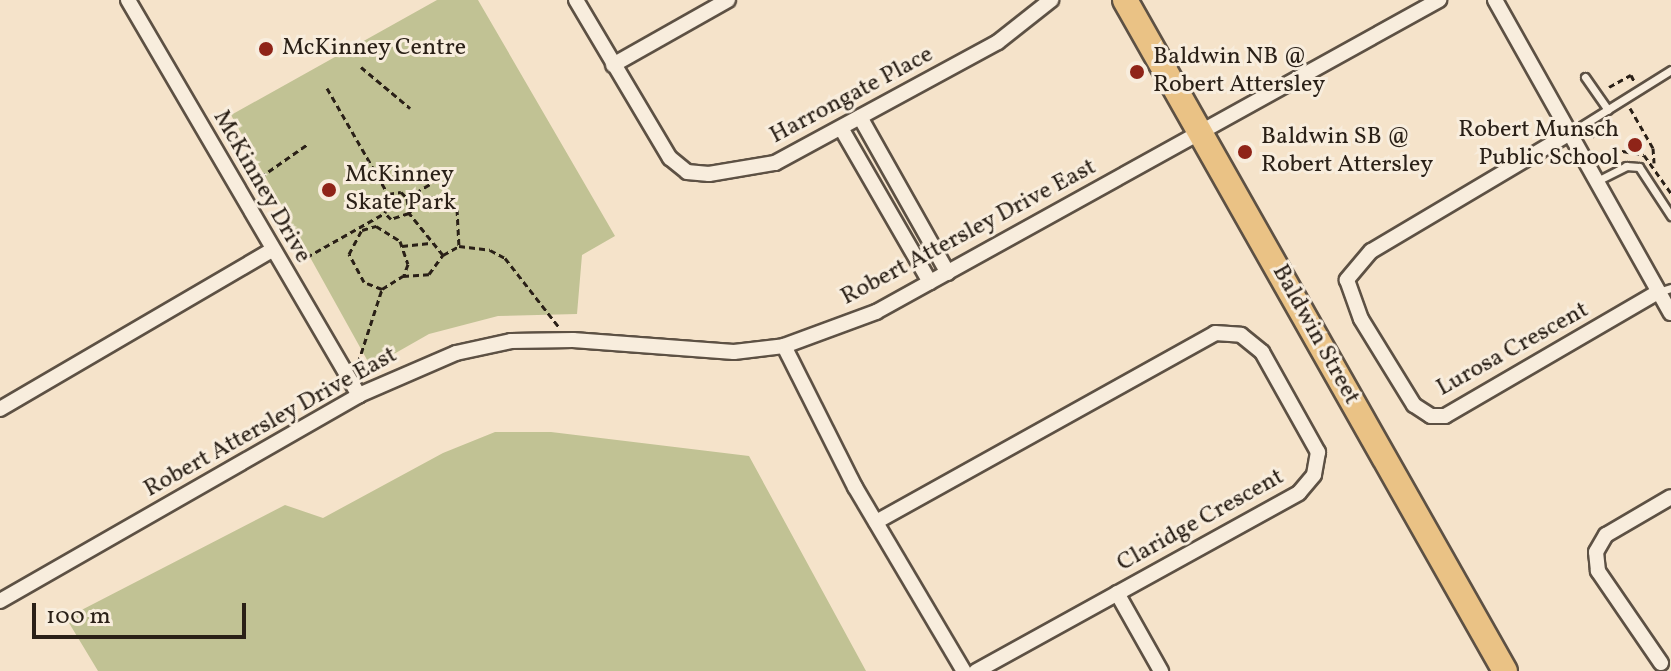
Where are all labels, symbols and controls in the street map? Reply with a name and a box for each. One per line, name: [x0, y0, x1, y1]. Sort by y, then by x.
place label: McKinney Centre: [282, 35, 467, 63]
marker: McKinney Centre: [257, 40, 275, 58]
street label: Harrongate Place: [765, 41, 939, 151]
place label: Baldwin NB @ Robert Attersley: [1153, 44, 1325, 100]
marker: Baldwin NB @ Robert Attersley: [1128, 63, 1146, 81]
street label: McKinney Drive: [205, 105, 317, 269]
place label: Robert Munsch Public School: [1458, 117, 1619, 173]
place label: Baldwin SB @ Robert Attersley: [1261, 124, 1433, 180]
marker: Robert Munsch Public School: [1626, 136, 1644, 154]
marker: Baldwin SB @ Robert Attersley: [1236, 143, 1254, 161]
street label: Robert Attersley Drive East: [836, 153, 1102, 313]
place label: McKinney Skate Park: [345, 162, 456, 218]
marker: McKinney Skate Park: [320, 181, 338, 199]
street label: Baldwin Street: [1265, 260, 1365, 410]
street label: Lurosa Crescent: [1432, 296, 1594, 404]
street label: Robert Attersley Drive East: [139, 341, 403, 505]
street label: Claridge Crescent: [1113, 463, 1289, 579]
scale bar: [36, 587, 250, 637]
text: 100 m: [46, 600, 111, 634]

